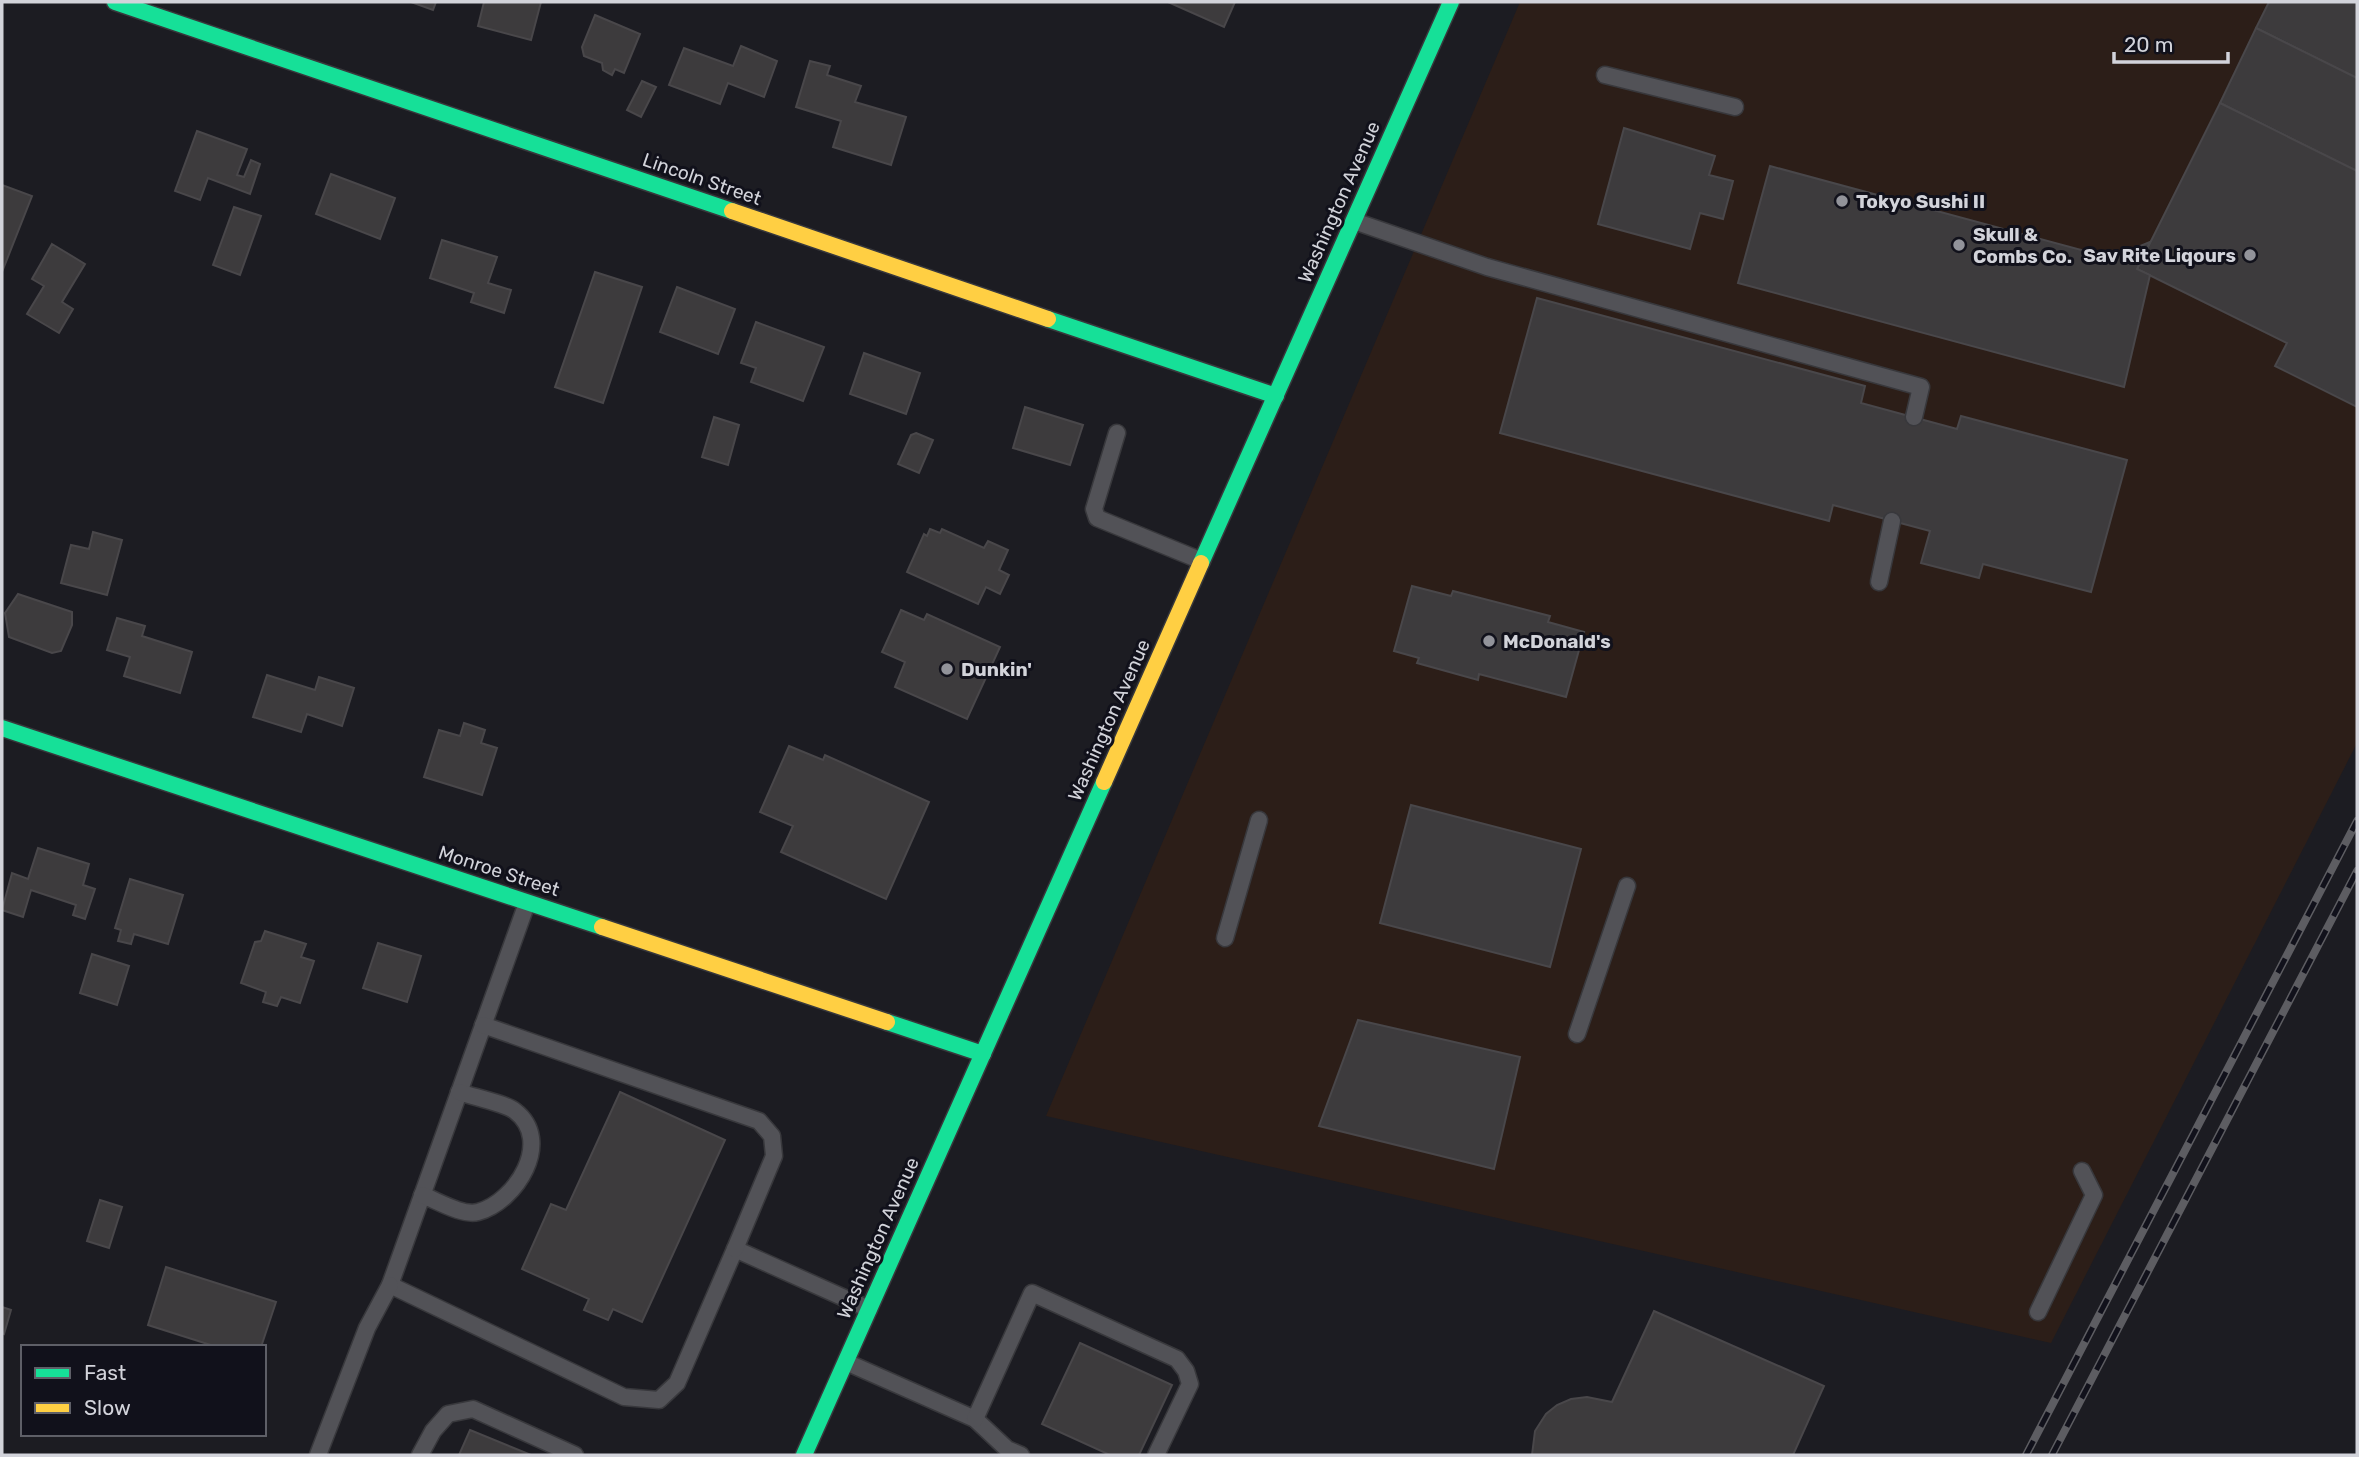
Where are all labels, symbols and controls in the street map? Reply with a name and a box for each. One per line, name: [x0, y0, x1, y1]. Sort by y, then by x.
scale bar: [2114, 21, 2228, 65]
text: 20 m: [2124, 32, 2173, 57]
street label: Washington Avenue: [1293, 118, 1385, 286]
street label: Lincoln Street: [640, 148, 765, 210]
place label: Tokyo Sushi II: [1856, 190, 1985, 213]
marker: Tokyo Sushi II: [1834, 193, 1850, 209]
place label: Skull & Combs Co.: [1973, 223, 2072, 268]
marker: Skull & Combs Co.: [1951, 237, 1967, 253]
place label: Sav Rite Liqours: [2083, 244, 2236, 267]
marker: Sav Rite Liqours: [2242, 247, 2258, 263]
place label: McDonald's: [1503, 630, 1611, 653]
marker: McDonald's: [1481, 633, 1497, 649]
street label: Washington Avenue: [1063, 636, 1155, 804]
place label: Dunkin': [961, 658, 1032, 681]
marker: Dunkin': [939, 661, 955, 677]
street label: Monroe Street: [436, 841, 563, 902]
street label: Washington Avenue: [832, 1154, 924, 1322]
legend: [21, 1345, 266, 1436]
text: Fast: [84, 1360, 126, 1385]
text: Slow: [84, 1395, 131, 1420]

